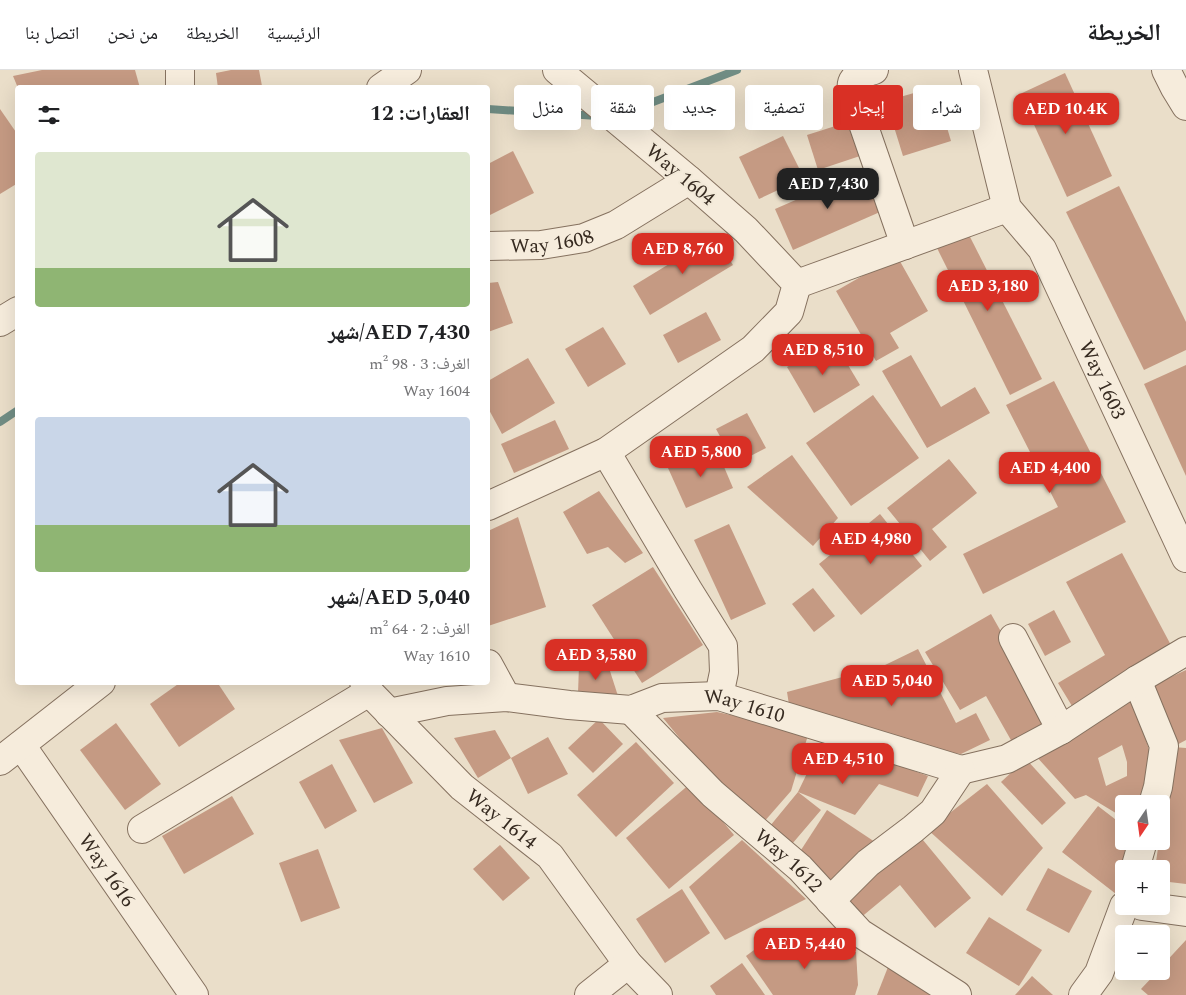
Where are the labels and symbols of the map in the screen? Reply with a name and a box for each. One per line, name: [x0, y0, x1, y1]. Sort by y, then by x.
pin: AED 10.4K: [1009, 92, 1123, 135]
street label: Way 1604: [639, 136, 722, 213]
pin: AED 7,430: [771, 168, 885, 210]
street label: Way 1608: [510, 222, 599, 262]
pin: AED 8,760: [626, 232, 740, 275]
pin: AED 3,180: [931, 270, 1045, 312]
pin: AED 8,510: [766, 334, 880, 376]
street label: Way 1603: [1071, 336, 1133, 424]
pin: AED 5,800: [644, 436, 758, 478]
pin: AED 4,400: [993, 452, 1107, 494]
pin: AED 4,980: [814, 522, 928, 565]
pin: AED 3,580: [539, 638, 653, 681]
pin: AED 5,040: [835, 664, 949, 707]
street label: Way 1610: [703, 682, 789, 731]
pin: AED 4,510: [786, 742, 900, 785]
street label: Way 1614: [459, 782, 544, 857]
north arrow: [1115, 795, 1170, 850]
street label: Way 1612: [747, 821, 829, 900]
street label: Way 1616: [71, 828, 143, 913]
pin: AED 5,440: [748, 928, 862, 970]

